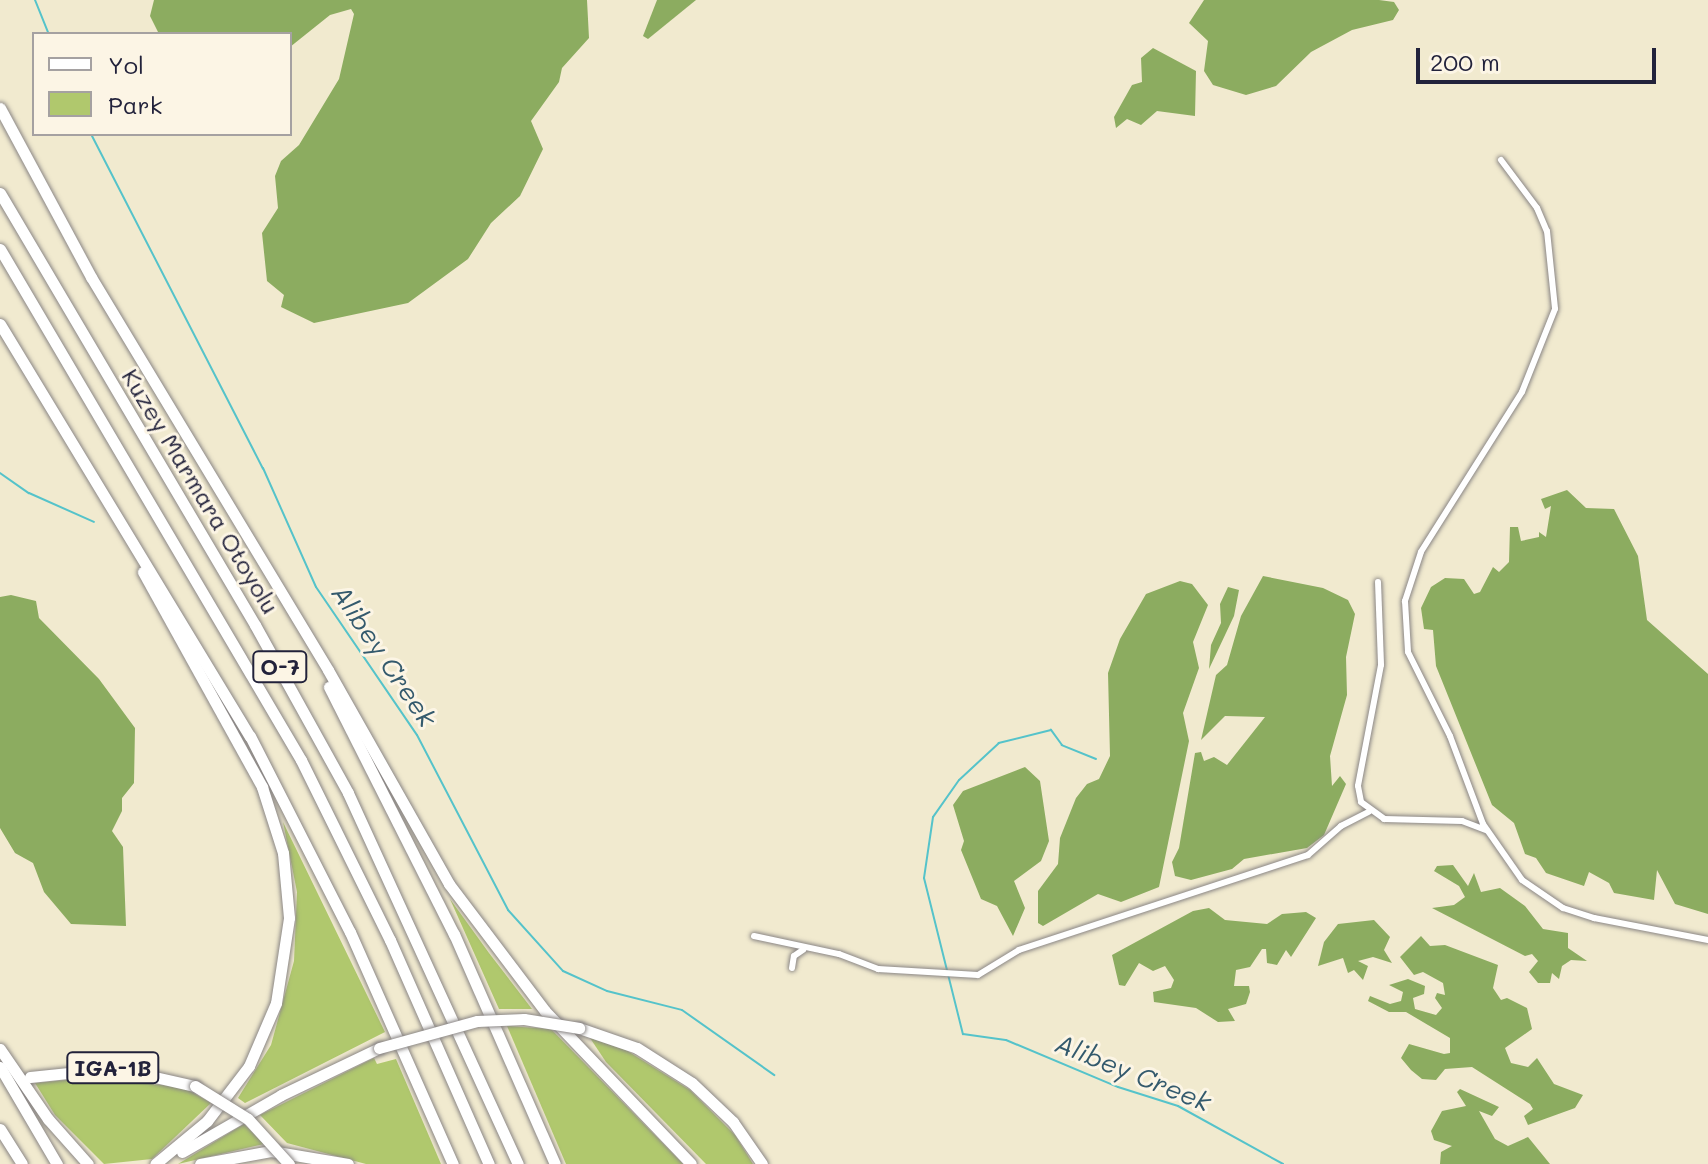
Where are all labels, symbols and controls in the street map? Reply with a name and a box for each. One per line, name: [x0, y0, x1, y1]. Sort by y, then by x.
legend: [32, 32, 292, 136]
scale bar: [1420, 32, 1660, 82]
text: 200 m: [1430, 46, 1500, 77]
text: Yol: [108, 49, 144, 80]
text: Park: [108, 89, 162, 120]
street label: Kuzey Marmara Otoyolu: [116, 363, 286, 619]
water label: Alibey Creek: [325, 579, 443, 733]
road number: O-7: [252, 649, 308, 685]
water label: Alibey Creek: [1051, 1028, 1215, 1118]
road number: IGA-1B: [65, 1050, 161, 1086]

